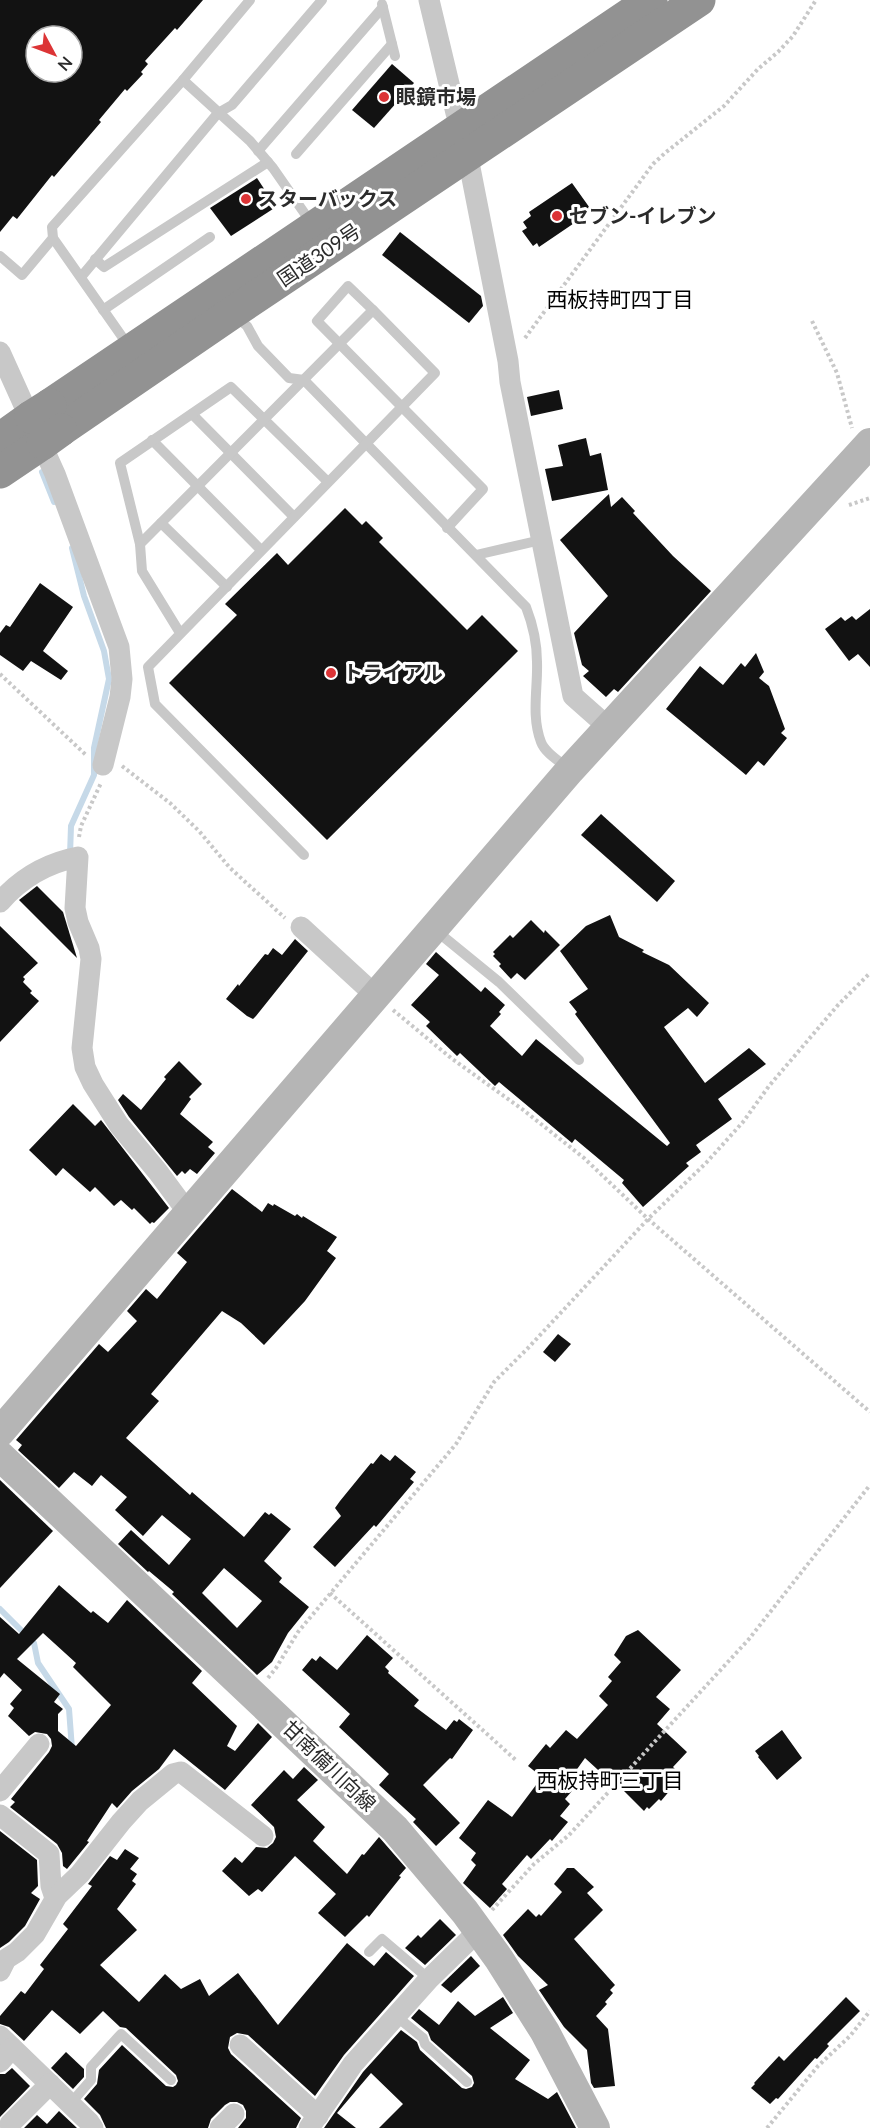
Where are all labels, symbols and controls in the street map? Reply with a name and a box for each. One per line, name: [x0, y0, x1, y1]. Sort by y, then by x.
north arrow: [24, 24, 84, 84]
text: N: [54, 53, 77, 75]
place label: 眼鏡市場: [396, 84, 476, 108]
marker: 眼鏡市場: [377, 90, 391, 104]
place label: スターバックス: [258, 186, 397, 210]
marker: スターバックス: [239, 192, 253, 206]
place label: セブン-イレブン: [569, 203, 716, 227]
marker: セブン-イレブン: [550, 209, 564, 223]
street label: 国道309号: [272, 218, 364, 291]
district label: 西板持町四丁目: [547, 286, 694, 311]
place label: トライアル: [343, 660, 443, 684]
marker: トライアル: [324, 666, 338, 680]
street label: 甘南備川向線: [278, 1715, 381, 1816]
district label: 西板持町三丁目: [537, 1767, 684, 1792]

